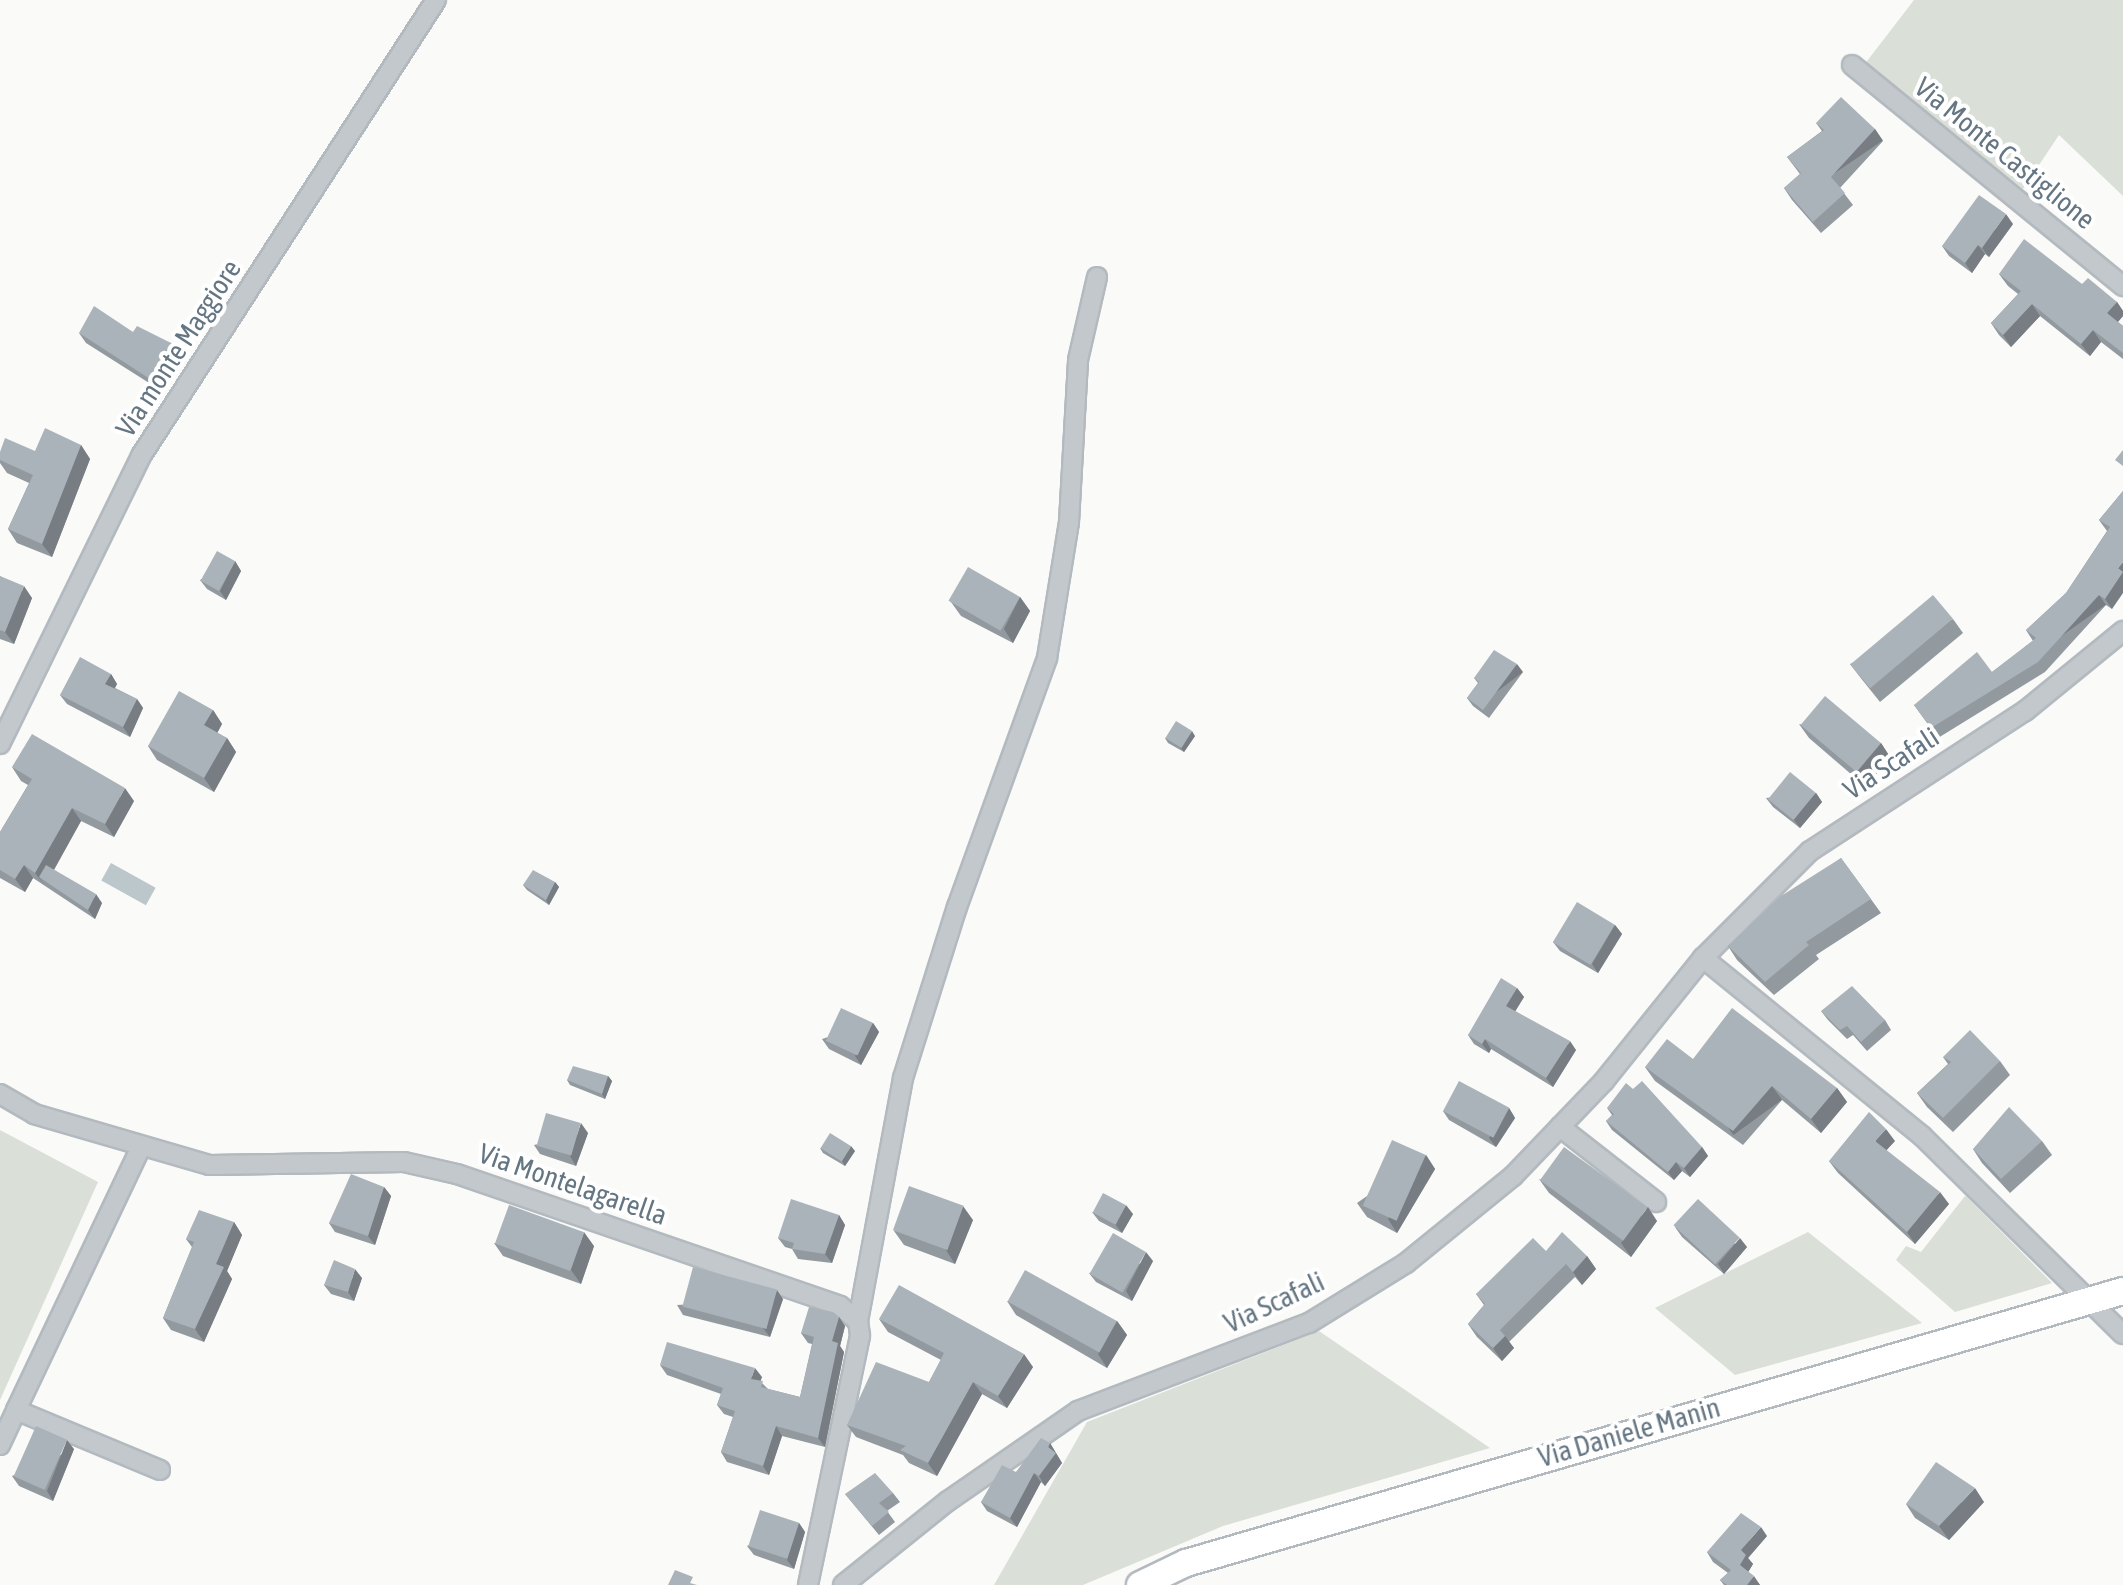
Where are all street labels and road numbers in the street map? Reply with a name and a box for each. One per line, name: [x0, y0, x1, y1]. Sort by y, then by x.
street label: Via Monte Castiglione: [1908, 70, 2102, 236]
street label: Via monte Maggiore: [108, 253, 248, 443]
street label: Via Scafali: [1837, 720, 1945, 806]
street label: Via Montelagarella: [474, 1136, 672, 1232]
street label: Via Scafali: [1219, 1264, 1329, 1340]
street label: Via Daniele Manin: [1534, 1390, 1724, 1474]

